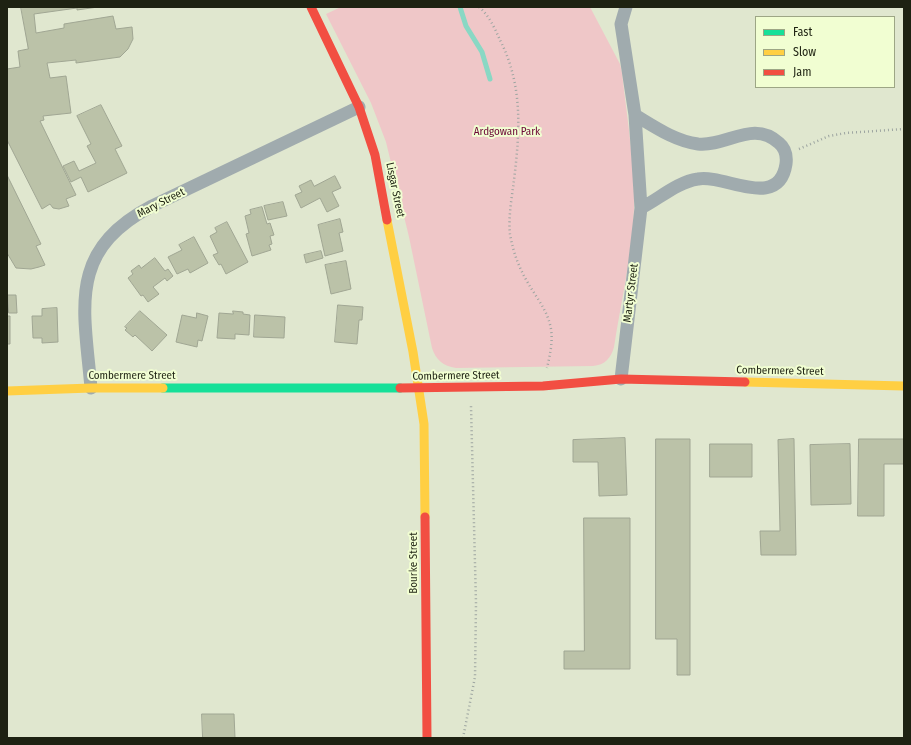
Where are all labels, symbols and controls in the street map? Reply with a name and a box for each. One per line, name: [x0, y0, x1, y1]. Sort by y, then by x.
legend: [755, 16, 895, 88]
text: Fast: [793, 25, 812, 39]
text: Slow: [793, 45, 816, 59]
text: Jam: [793, 65, 811, 79]
park label: Ardgowan Park: [474, 125, 540, 139]
street label: Lisgar Street: [383, 161, 407, 219]
street label: Mary Street: [135, 185, 187, 221]
street label: Martyr Street: [621, 263, 641, 323]
street label: Combermere Street: [736, 364, 824, 378]
street label: Combermere Street: [88, 369, 176, 383]
street label: Combermere Street: [412, 369, 500, 383]
street label: Bourke Street: [407, 532, 421, 594]

